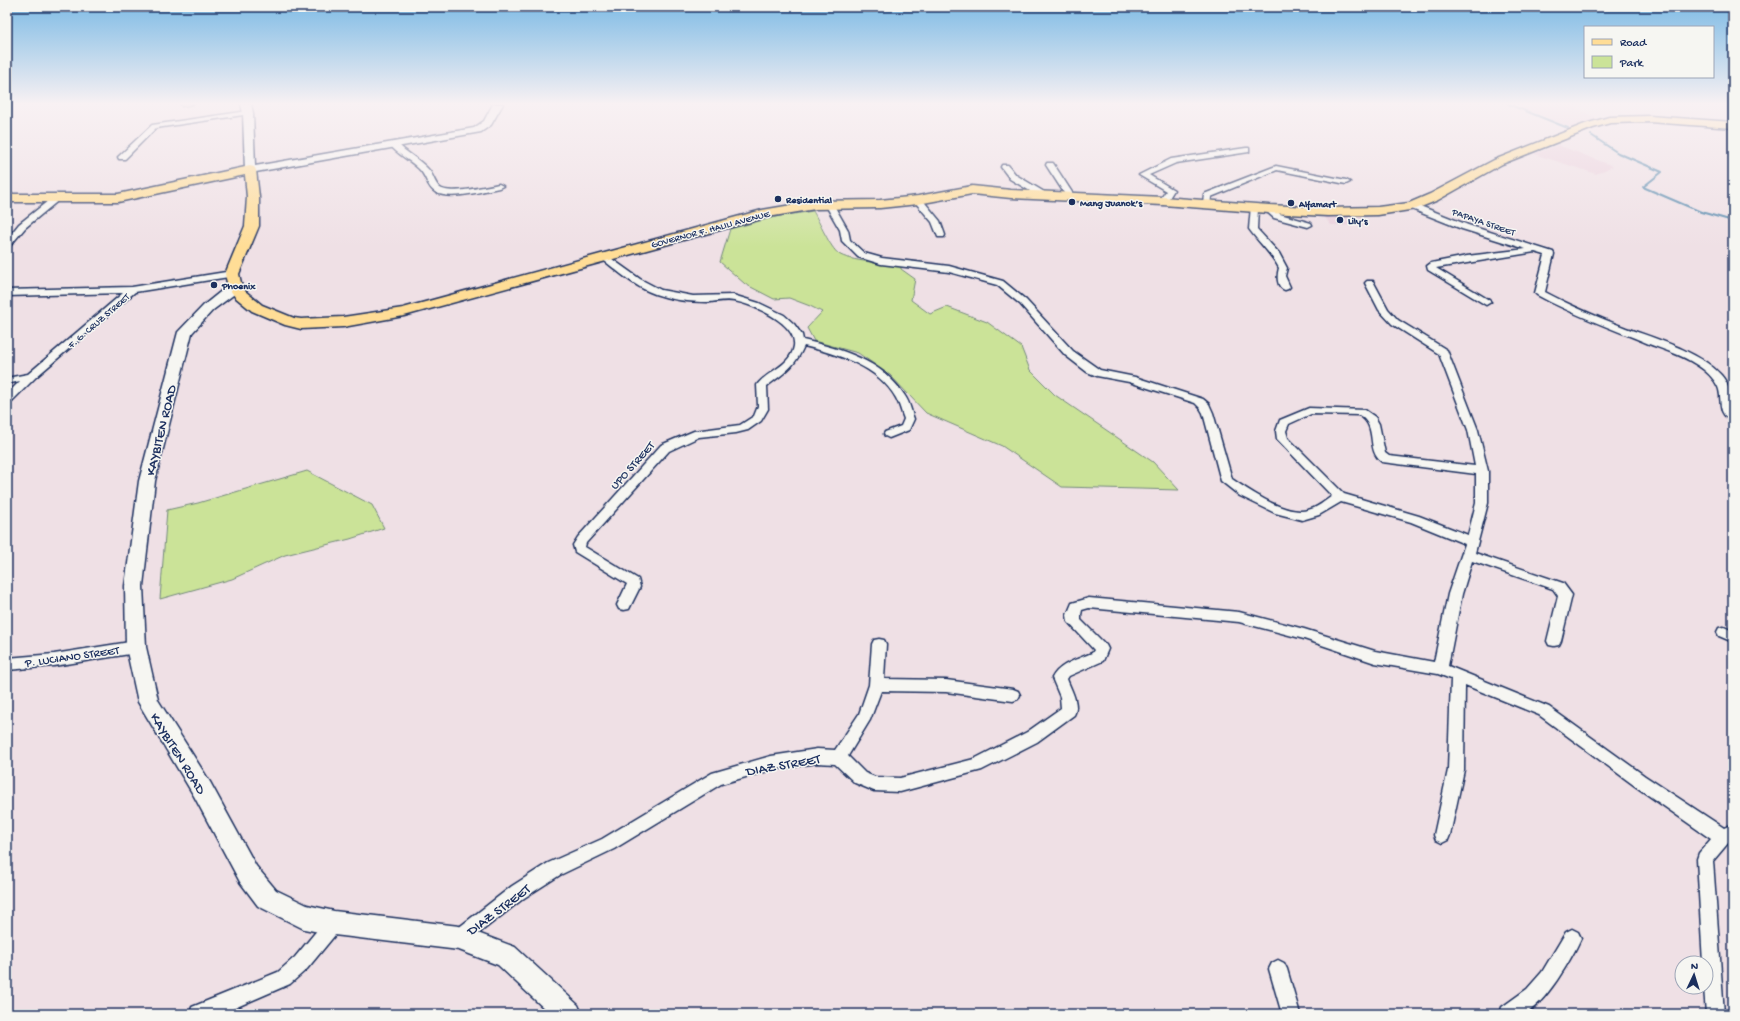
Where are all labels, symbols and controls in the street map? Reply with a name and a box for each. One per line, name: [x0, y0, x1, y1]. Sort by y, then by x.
legend: [1584, 26, 1714, 78]
text: Road: [1620, 37, 1647, 51]
text: Park: [1619, 57, 1645, 71]
marker: Residential: [773, 194, 783, 204]
place label: Residential: [785, 195, 833, 207]
marker: Mang Juanok’s: [1067, 197, 1077, 207]
place label: Mang Juanok’s: [1080, 198, 1143, 210]
marker: Alfamart: [1286, 198, 1296, 208]
place label: Alfamart: [1298, 199, 1337, 211]
street label: PAPAYA STREET: [1449, 206, 1517, 240]
street label: GOVERNOR F. HALILI AVENUE: [650, 208, 772, 252]
marker: Lily’s: [1335, 215, 1345, 225]
place label: Lily’s: [1348, 216, 1369, 228]
marker: Phoenix: [209, 280, 219, 290]
place label: Phoenix: [221, 281, 256, 293]
street label: F. G. CRUZ STREET: [65, 291, 133, 352]
street label: KAYBITEN ROAD: [143, 383, 182, 478]
street label: UPO STREET: [608, 438, 660, 493]
street label: P. LUCIANO STREET: [23, 644, 122, 672]
street label: KAYBITEN ROAD: [145, 711, 209, 799]
street label: DIAZ STREET: [744, 751, 823, 782]
street label: DIAZ STREET: [464, 881, 535, 941]
north arrow: [1674, 955, 1714, 995]
text: N: [1691, 961, 1699, 973]

